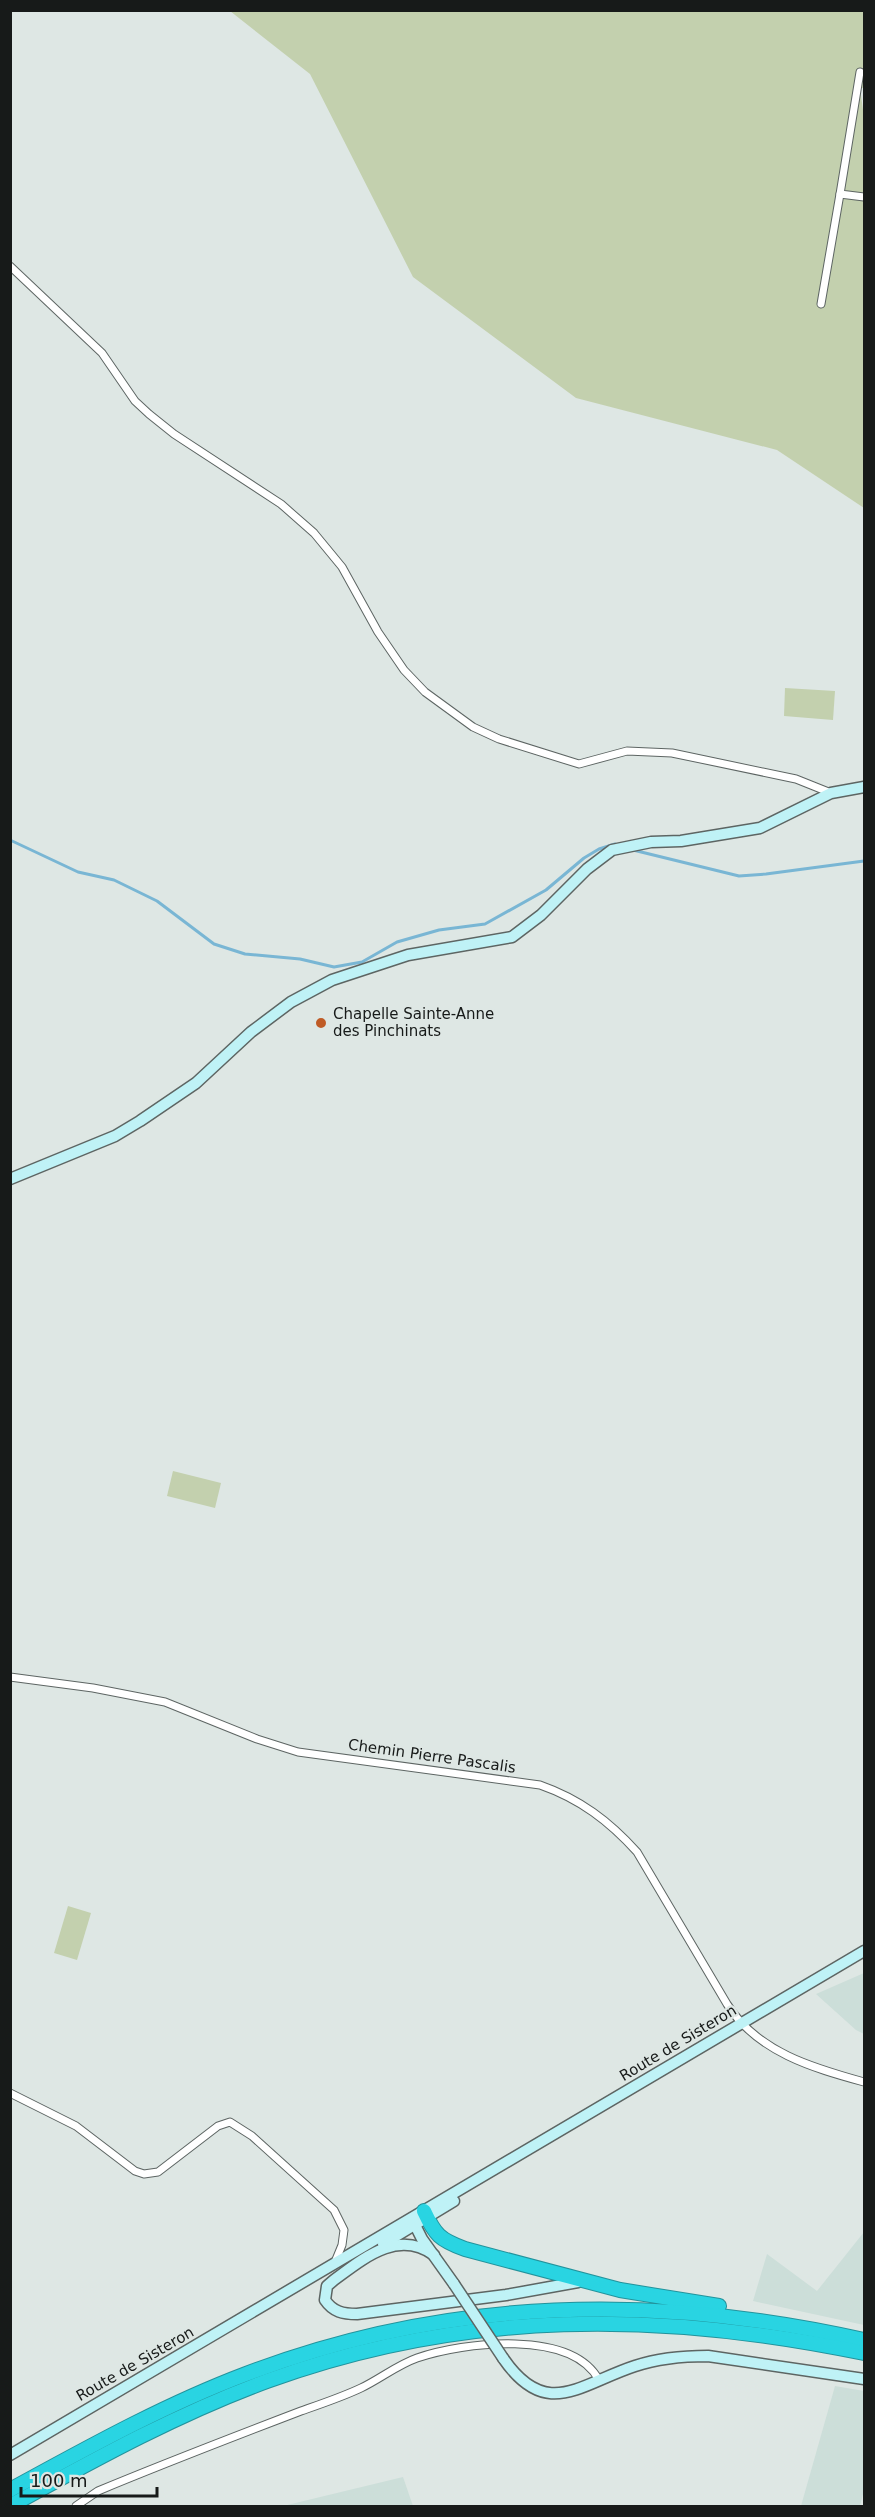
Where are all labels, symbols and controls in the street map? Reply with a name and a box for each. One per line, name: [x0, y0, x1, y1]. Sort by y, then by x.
place label: Chapelle Sainte-Anne des Pinchinats: [333, 1005, 494, 1040]
marker: Chapelle Sainte-Anne des Pinchinats: [314, 1016, 328, 1030]
street label: Chemin Pierre Pascalis: [347, 1735, 517, 1777]
street label: Route de Sisteron: [616, 2001, 740, 2085]
street label: Route de Sisteron: [73, 2323, 197, 2405]
scale bar: [21, 2460, 158, 2498]
text: 100 m: [30, 2470, 88, 2491]

